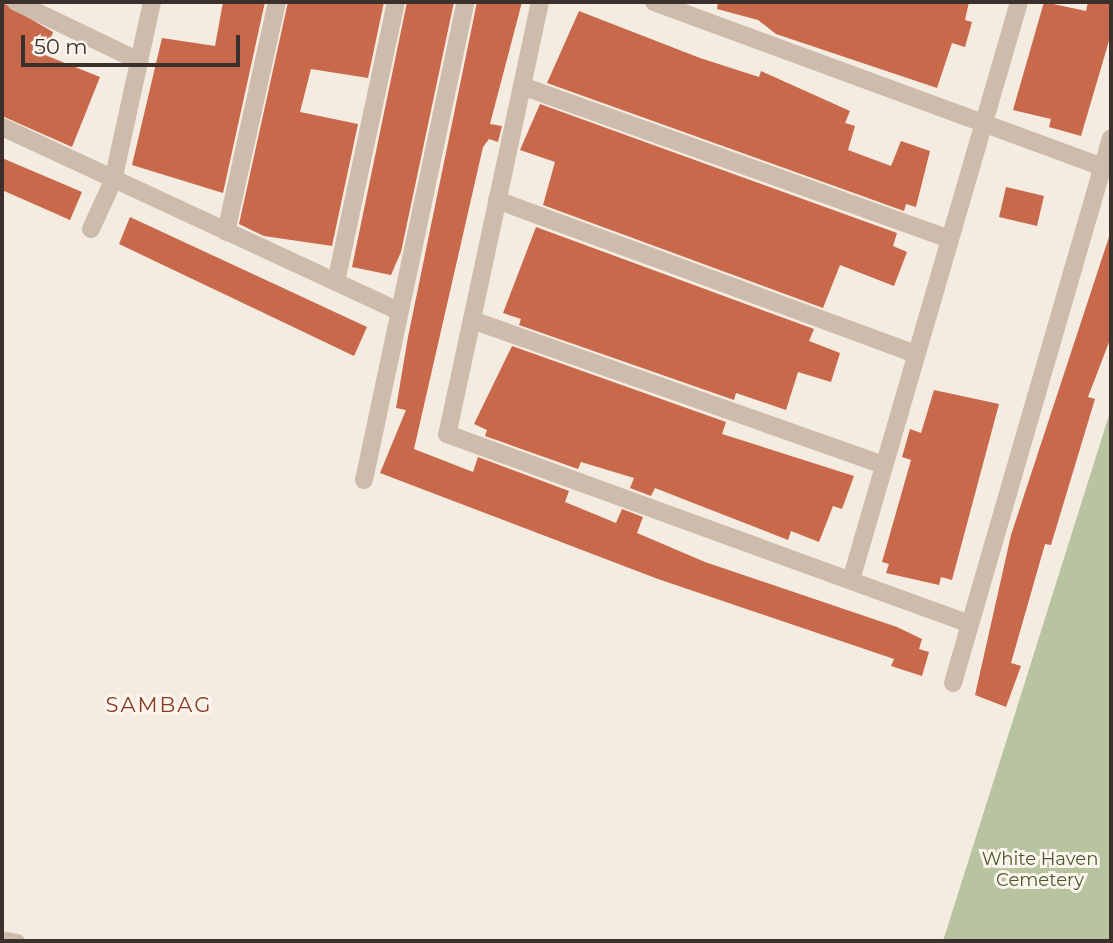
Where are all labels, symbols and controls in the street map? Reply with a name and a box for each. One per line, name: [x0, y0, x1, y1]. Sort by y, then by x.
scale bar: [24, 21, 243, 65]
text: 50 m: [34, 34, 88, 59]
district label: SAMBAG: [106, 692, 212, 718]
park label: White Haven Cemetery: [982, 849, 1098, 892]

